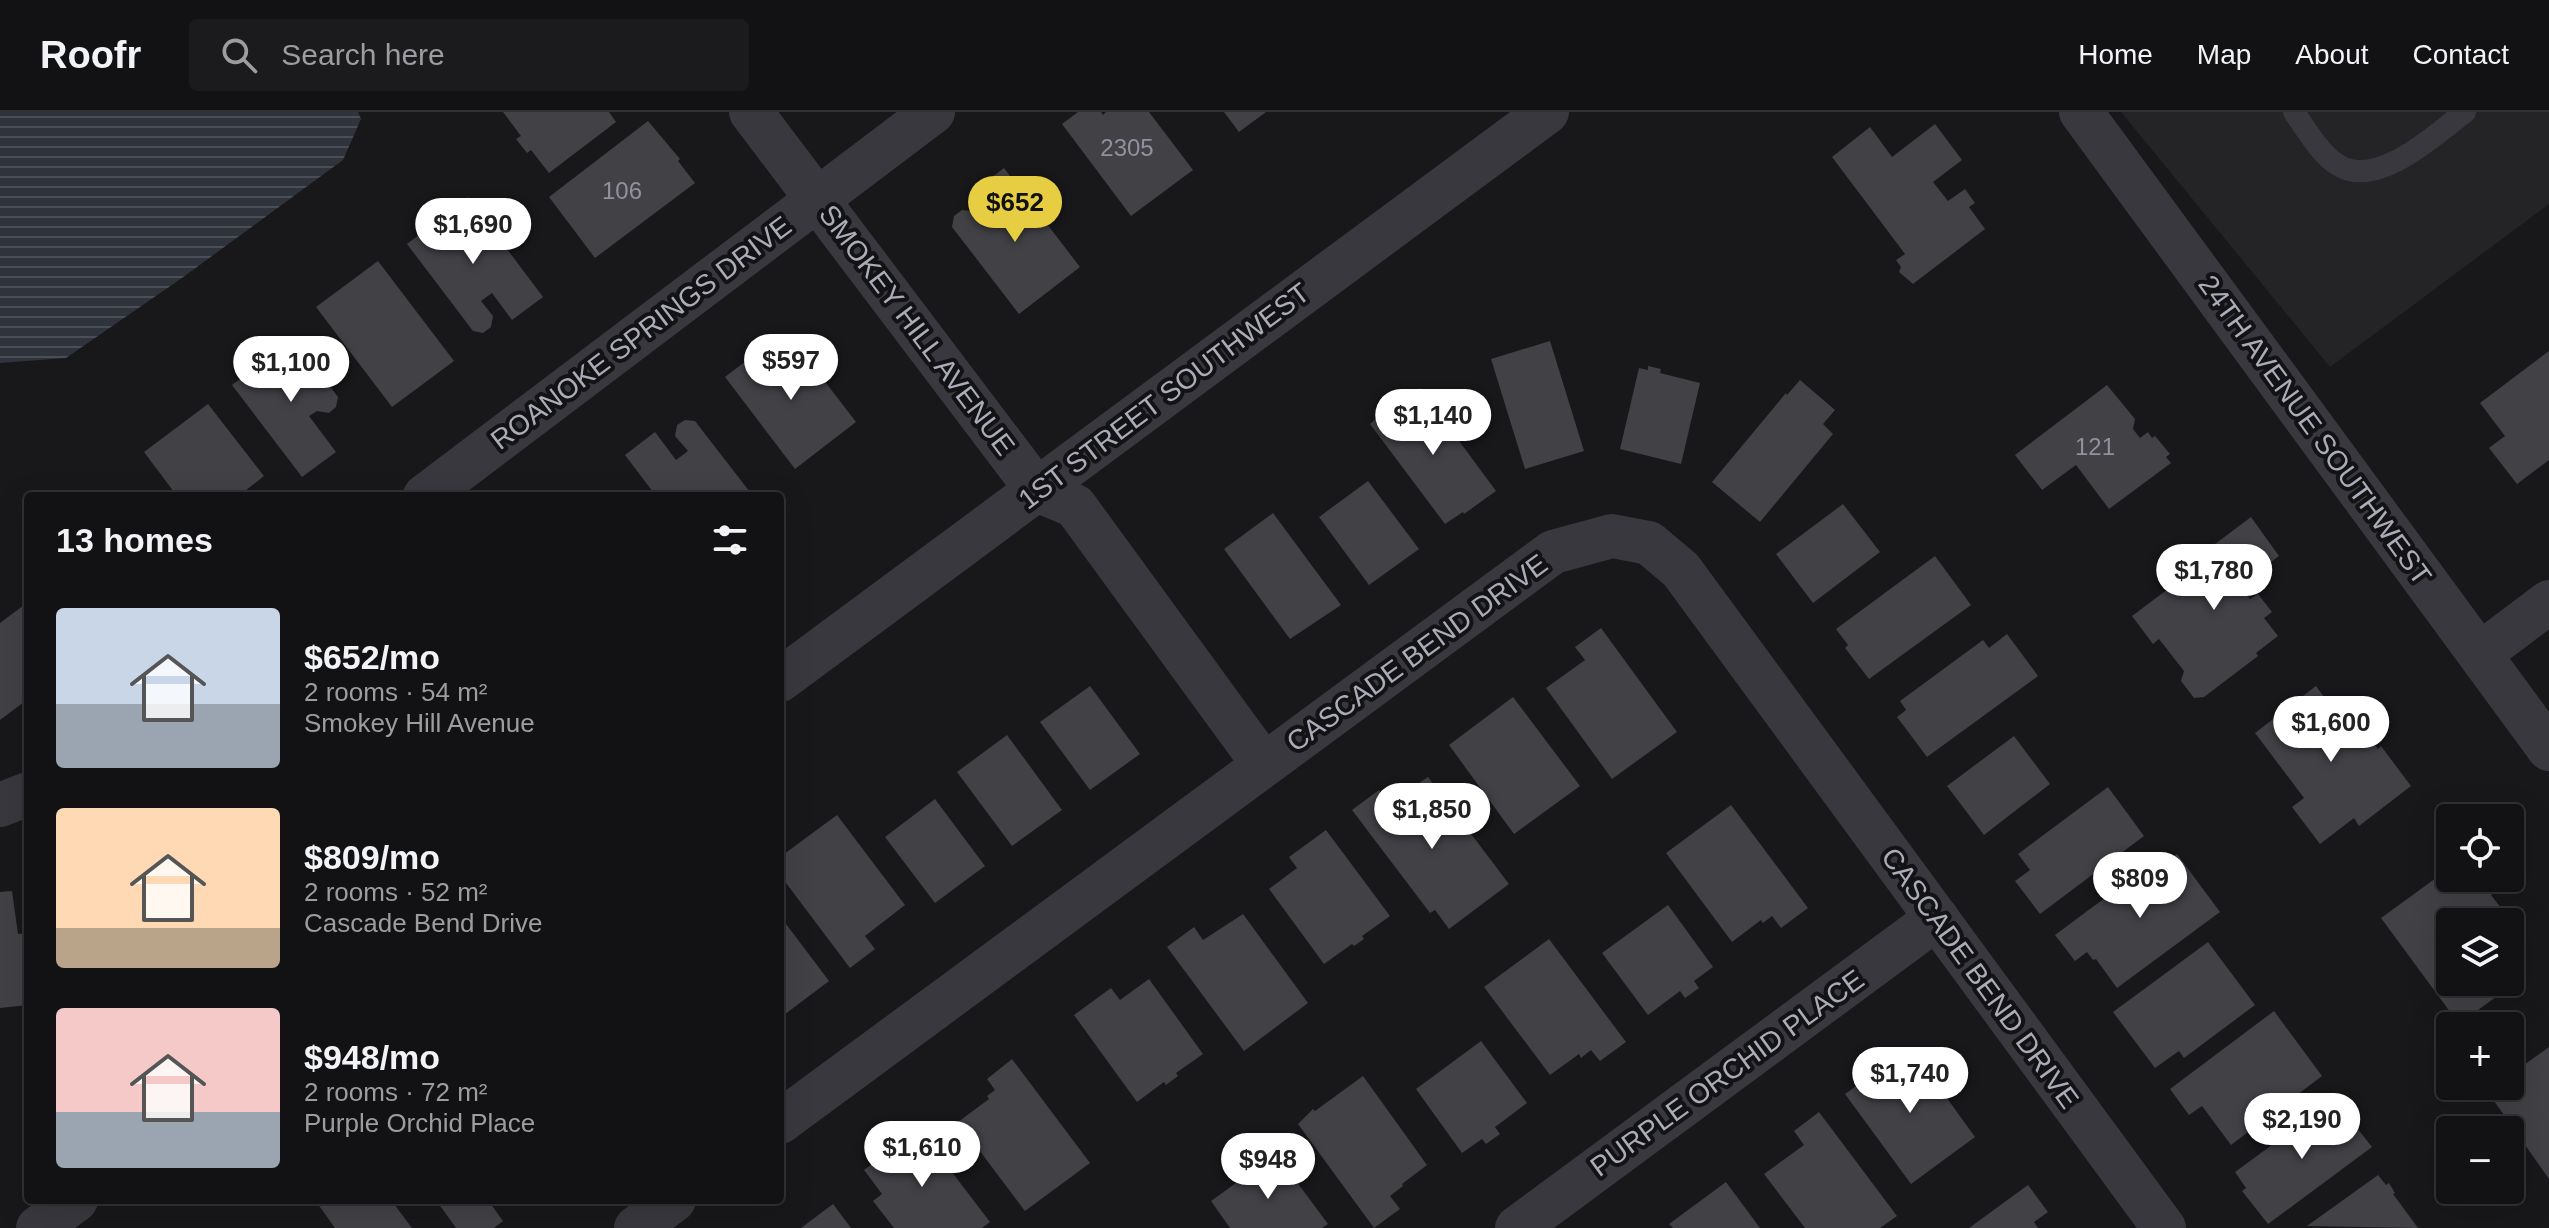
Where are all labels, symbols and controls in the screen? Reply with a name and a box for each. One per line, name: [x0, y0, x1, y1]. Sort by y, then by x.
search box: [189, 19, 749, 91]
icon: search: [217, 33, 261, 77]
text: Roofr: [40, 34, 141, 76]
text: Search here: [281, 38, 445, 71]
text: Home: [2078, 39, 2153, 70]
text: Map: [2197, 39, 2251, 70]
text: About: [2295, 39, 2369, 70]
text: Contact: [2413, 39, 2509, 70]
house number: 2305: [1100, 134, 1154, 161]
pin: $652: [968, 176, 1062, 244]
house number: 106: [602, 177, 642, 204]
text: $652: [986, 187, 1044, 217]
pin: $1,690: [408, 198, 538, 266]
street label: SMOKEY HILL AVENUE: [813, 199, 1021, 461]
text: $1,690: [433, 209, 513, 239]
street label: ROANOKE SPRINGS DRIVE: [485, 210, 797, 456]
street label: 24TH AVENUE SOUTHWEST: [2192, 269, 2438, 591]
street label: 1ST STREET SOUTHWEST: [1013, 277, 1315, 515]
pin: $597: [744, 334, 838, 402]
pin: $1,100: [226, 336, 356, 404]
text: $597: [762, 345, 820, 375]
text: $1,100: [251, 347, 331, 377]
pin: $1,140: [1368, 389, 1498, 457]
text: $1,140: [1393, 400, 1473, 430]
house number: 121: [2075, 433, 2115, 460]
icon: filters: [708, 518, 752, 562]
text: 13 homes: [56, 521, 213, 559]
pin: $1,780: [2149, 544, 2279, 612]
street label: CASCADE BEND DRIVE: [1281, 548, 1553, 758]
text: $1,780: [2174, 555, 2254, 585]
text: $652/mo: [304, 638, 440, 676]
icon: home: [120, 640, 216, 736]
text: 2 rooms · 54 m²: [304, 677, 488, 707]
pin: $1,600: [2266, 696, 2396, 764]
text: $1,600: [2291, 707, 2371, 737]
text: Smokey Hill Avenue: [304, 708, 535, 738]
pin: $1,850: [1367, 783, 1497, 851]
text: $1,850: [1392, 794, 1472, 824]
map controls: [2436, 804, 2524, 1204]
button: locate: [2436, 804, 2524, 892]
text: $809/mo: [304, 838, 440, 876]
icon: home: [120, 840, 216, 936]
street label: CASCADE BEND DRIVE: [1875, 842, 2085, 1114]
pin: $809: [2093, 852, 2187, 920]
text: $809: [2111, 863, 2169, 893]
text: 2 rooms · 52 m²: [304, 877, 488, 907]
text: Cascade Bend Drive: [304, 908, 542, 938]
button: layers: [2436, 908, 2524, 996]
street label: PURPLE ORCHID PLACE: [1584, 964, 1870, 1182]
button: +: [2436, 1012, 2524, 1100]
text: $948/mo: [304, 1038, 440, 1076]
icon: home: [120, 1040, 216, 1136]
pin: $1,740: [1845, 1047, 1975, 1115]
text: $1,740: [1870, 1058, 1950, 1088]
text: 2 rooms · 72 m²: [304, 1077, 488, 1107]
pin: $2,190: [2237, 1093, 2367, 1161]
text: $2,190: [2262, 1104, 2342, 1134]
text: Purple Orchid Place: [304, 1108, 535, 1138]
button: −: [2436, 1116, 2524, 1204]
pin: $1,610: [857, 1121, 987, 1189]
text: $1,610: [882, 1132, 962, 1162]
pin: $948: [1221, 1133, 1315, 1201]
text: $948: [1239, 1144, 1297, 1174]

